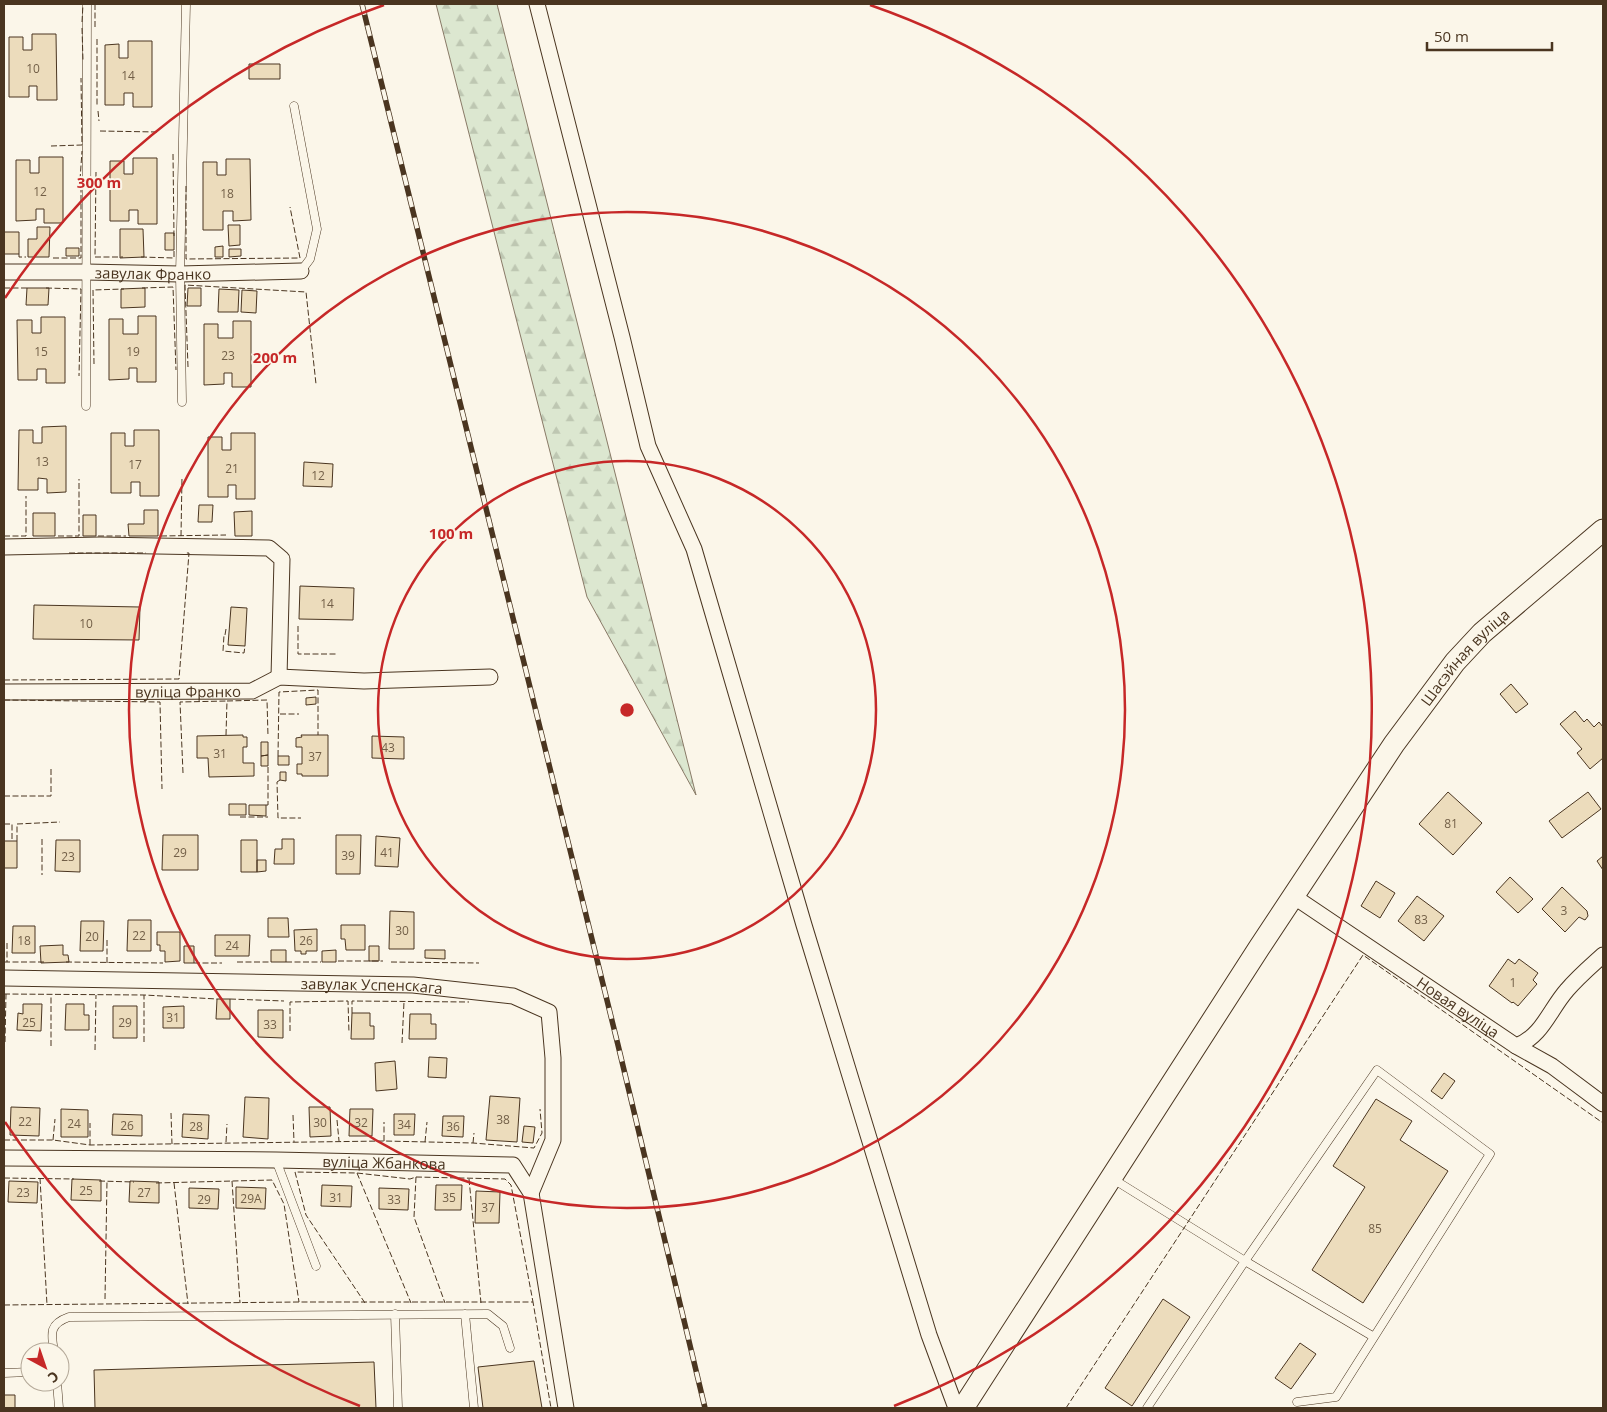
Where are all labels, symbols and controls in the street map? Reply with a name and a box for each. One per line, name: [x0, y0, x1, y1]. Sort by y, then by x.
scale bar: [1427, 20, 1552, 52]
text: 50 m: [1434, 26, 1469, 46]
house number: 10: [26, 60, 40, 77]
house number: 14: [121, 67, 135, 84]
text: 300 m: [77, 172, 121, 192]
house number: 12: [33, 183, 47, 200]
house number: 18: [220, 185, 234, 202]
street label: завулак Франко: [95, 262, 211, 284]
house number: 15: [34, 343, 48, 360]
house number: 19: [126, 343, 140, 360]
house number: 23: [221, 347, 235, 364]
text: 200 m: [253, 347, 297, 367]
house number: 13: [35, 453, 49, 470]
house number: 17: [128, 456, 142, 473]
house number: 21: [225, 460, 239, 477]
house number: 12: [311, 467, 325, 484]
text: 100 m: [429, 523, 473, 543]
house number: 14: [320, 595, 334, 612]
street label: Шасэйная вуліца: [1416, 604, 1513, 710]
house number: 10: [79, 615, 93, 632]
street label: вуліца Франко: [135, 681, 241, 701]
centre of rings: [618, 701, 636, 719]
house number: 43: [381, 739, 395, 756]
house number: 31: [213, 745, 227, 762]
house number: 37: [308, 748, 322, 765]
house number: 81: [1444, 815, 1458, 832]
house number: 29: [173, 844, 187, 861]
house number: 41: [380, 844, 394, 861]
house number: 39: [341, 847, 355, 864]
house number: 23: [61, 848, 75, 865]
house number: 3: [1561, 902, 1568, 919]
house number: 83: [1414, 911, 1428, 928]
house number: 30: [395, 922, 409, 939]
house number: 22: [132, 927, 146, 944]
house number: 20: [85, 928, 99, 945]
house number: 18: [17, 932, 31, 949]
house number: 26: [299, 932, 313, 949]
house number: 24: [225, 937, 239, 954]
street label: Новая вуліца: [1413, 972, 1503, 1042]
street label: завулак Успенскага: [301, 973, 444, 998]
house number: 1: [1510, 974, 1516, 991]
house number: 31: [166, 1009, 180, 1026]
house number: 25: [22, 1014, 36, 1031]
house number: 29: [118, 1014, 132, 1031]
house number: 33: [263, 1016, 277, 1033]
house number: 38: [496, 1111, 510, 1128]
house number: 22: [18, 1113, 32, 1130]
house number: 30: [313, 1114, 327, 1131]
house number: 32: [354, 1114, 368, 1131]
house number: 24: [67, 1115, 81, 1132]
house number: 34: [397, 1116, 411, 1133]
house number: 26: [120, 1117, 134, 1134]
house number: 28: [189, 1118, 203, 1135]
house number: 36: [446, 1118, 460, 1135]
street label: вуліца Жбанкова: [322, 1151, 446, 1174]
house number: 25: [79, 1182, 93, 1199]
house number: 23: [16, 1184, 30, 1201]
house number: 27: [137, 1184, 151, 1201]
house number: 31: [329, 1189, 343, 1206]
house number: 35: [442, 1189, 456, 1206]
house number: 29А: [240, 1190, 262, 1207]
house number: 29: [197, 1191, 211, 1208]
house number: 33: [387, 1191, 401, 1208]
house number: 37: [481, 1199, 495, 1216]
house number: 85: [1368, 1220, 1382, 1237]
north arrow: [20, 1342, 70, 1392]
text: С: [44, 1367, 63, 1388]

